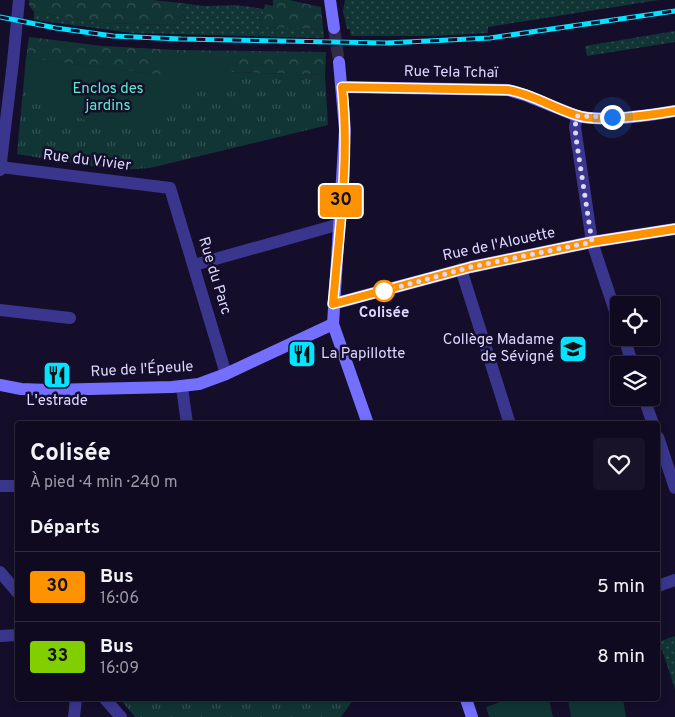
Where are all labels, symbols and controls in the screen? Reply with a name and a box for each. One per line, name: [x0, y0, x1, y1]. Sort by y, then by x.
street label: Rue Tela Tchaï: [404, 63, 500, 83]
park label: Enclos des jardins: [72, 80, 144, 116]
your location: [600, 105, 625, 130]
street label: Rue du Vivier: [42, 146, 132, 176]
line badge: 30: [318, 185, 364, 217]
text: 30: [330, 189, 352, 212]
street label: Rue de l'Alouette: [441, 224, 557, 266]
street label: Rue du Parc: [193, 235, 235, 317]
marker: Colisée: [373, 280, 395, 302]
map controls: [610, 296, 660, 406]
button: locate: [610, 296, 660, 346]
place label: Colisée: [359, 304, 409, 323]
place label: Collège Madame de Sévigné: [443, 331, 554, 367]
school or university icon: Collège Madame de Sévigné: [558, 334, 588, 364]
restaurant icon: La Papillotte: [287, 339, 317, 369]
place label: La Papillotte: [321, 345, 405, 364]
button: layers: [610, 356, 660, 406]
street label: Rue de l'Épeule: [90, 357, 194, 382]
restaurant icon: L'estrade: [42, 360, 72, 390]
place label: L'estrade: [26, 392, 88, 411]
button: heart: [593, 438, 645, 490]
text: Colisée: [30, 439, 111, 469]
text: À pied · 4 min · 240 m: [30, 473, 178, 493]
text: Départs: [30, 516, 100, 540]
text: Bus: [100, 565, 134, 589]
text: 30: [46, 575, 69, 598]
text: 5 min: [597, 575, 645, 599]
text: 16:06: [100, 589, 139, 609]
text: Bus: [100, 635, 134, 659]
text: 33: [47, 645, 68, 668]
text: 8 min: [597, 645, 645, 669]
text: 16:09: [100, 659, 139, 679]

